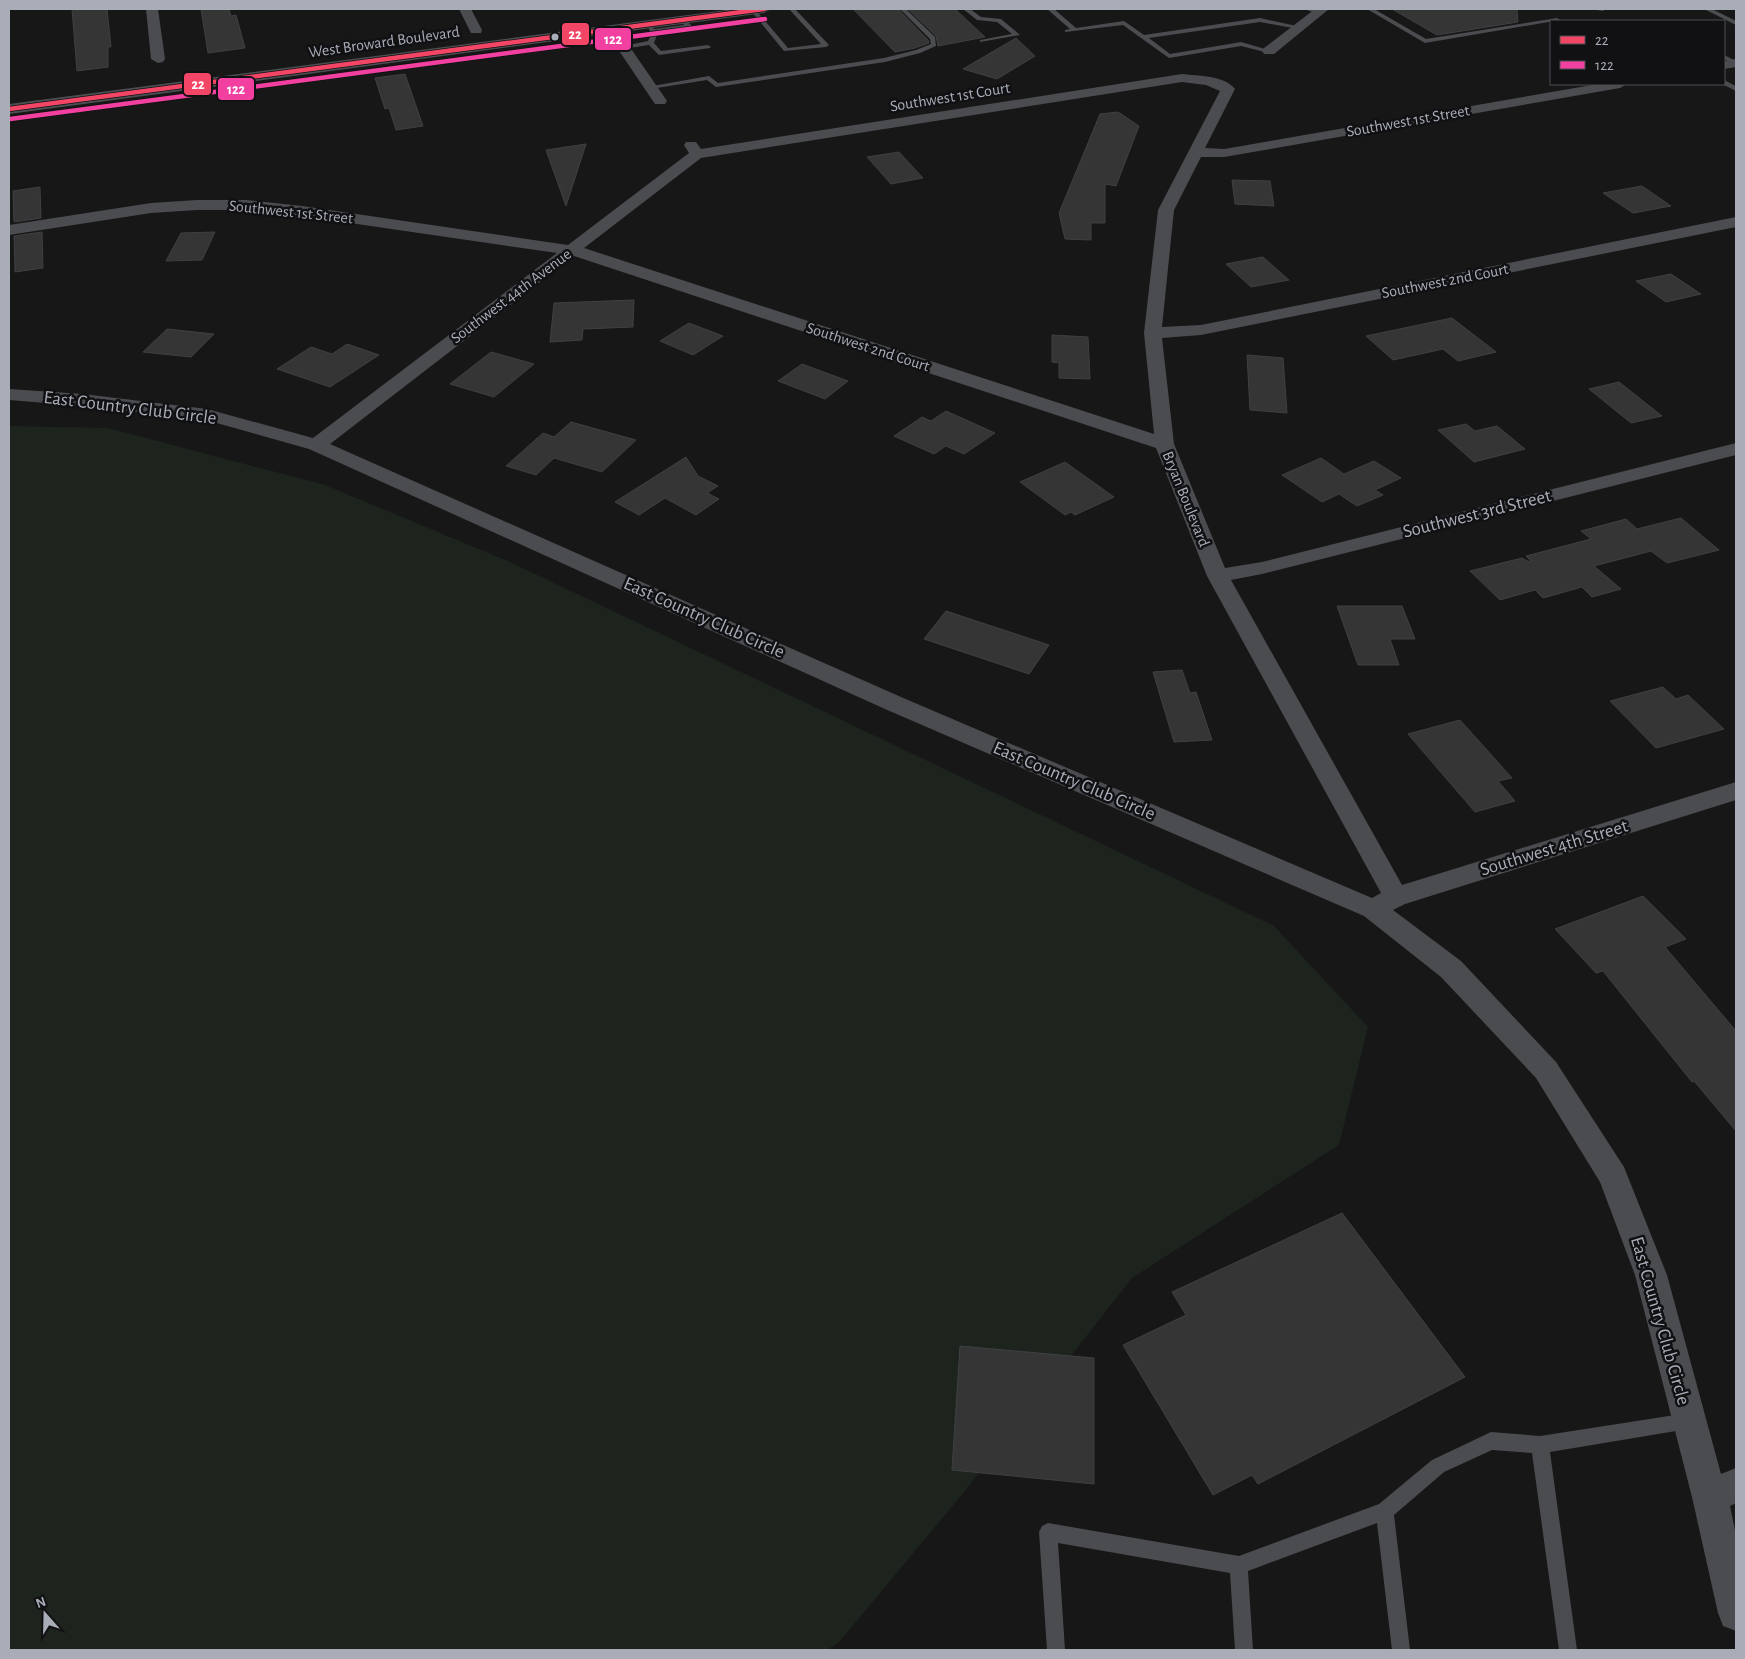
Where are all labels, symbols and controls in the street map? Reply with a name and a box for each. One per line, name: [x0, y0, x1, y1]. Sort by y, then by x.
legend: [1550, 20, 1725, 85]
line badge: 22: [561, 22, 590, 46]
street label: West Broward Boulevard: [307, 23, 461, 61]
line badge: 122: [594, 27, 632, 51]
text: 22: [568, 28, 582, 42]
unlabelled marker: [550, 32, 560, 42]
text: 122: [604, 33, 623, 47]
text: 22: [1595, 33, 1609, 48]
text: 122: [1595, 58, 1614, 73]
line badge: 22: [183, 72, 212, 96]
line badge: 122: [217, 77, 255, 101]
text: 22: [191, 78, 205, 92]
street label: Southwest 1st Court: [889, 80, 1011, 114]
text: 122: [227, 83, 246, 97]
street label: Southwest 1st Street: [1345, 102, 1471, 140]
street label: Southwest 1st Street: [228, 198, 354, 226]
street label: Southwest 44th Avenue: [448, 246, 574, 346]
street label: Southwest 2nd Court: [1380, 261, 1510, 301]
street label: Southwest 2nd Court: [804, 320, 932, 374]
street label: East Country Club Circle: [42, 388, 218, 428]
street label: Bryan Boulevard: [1159, 449, 1212, 549]
street label: Southwest 3rd Street: [1401, 486, 1553, 542]
street label: East Country Club Circle: [621, 574, 787, 662]
street label: East Country Club Circle: [990, 738, 1158, 824]
street label: Southwest 4th Street: [1478, 816, 1630, 880]
street label: East Country Club Circle: [1627, 1235, 1693, 1407]
north arrow: [20, 1589, 70, 1639]
text: N: [34, 1594, 48, 1611]

